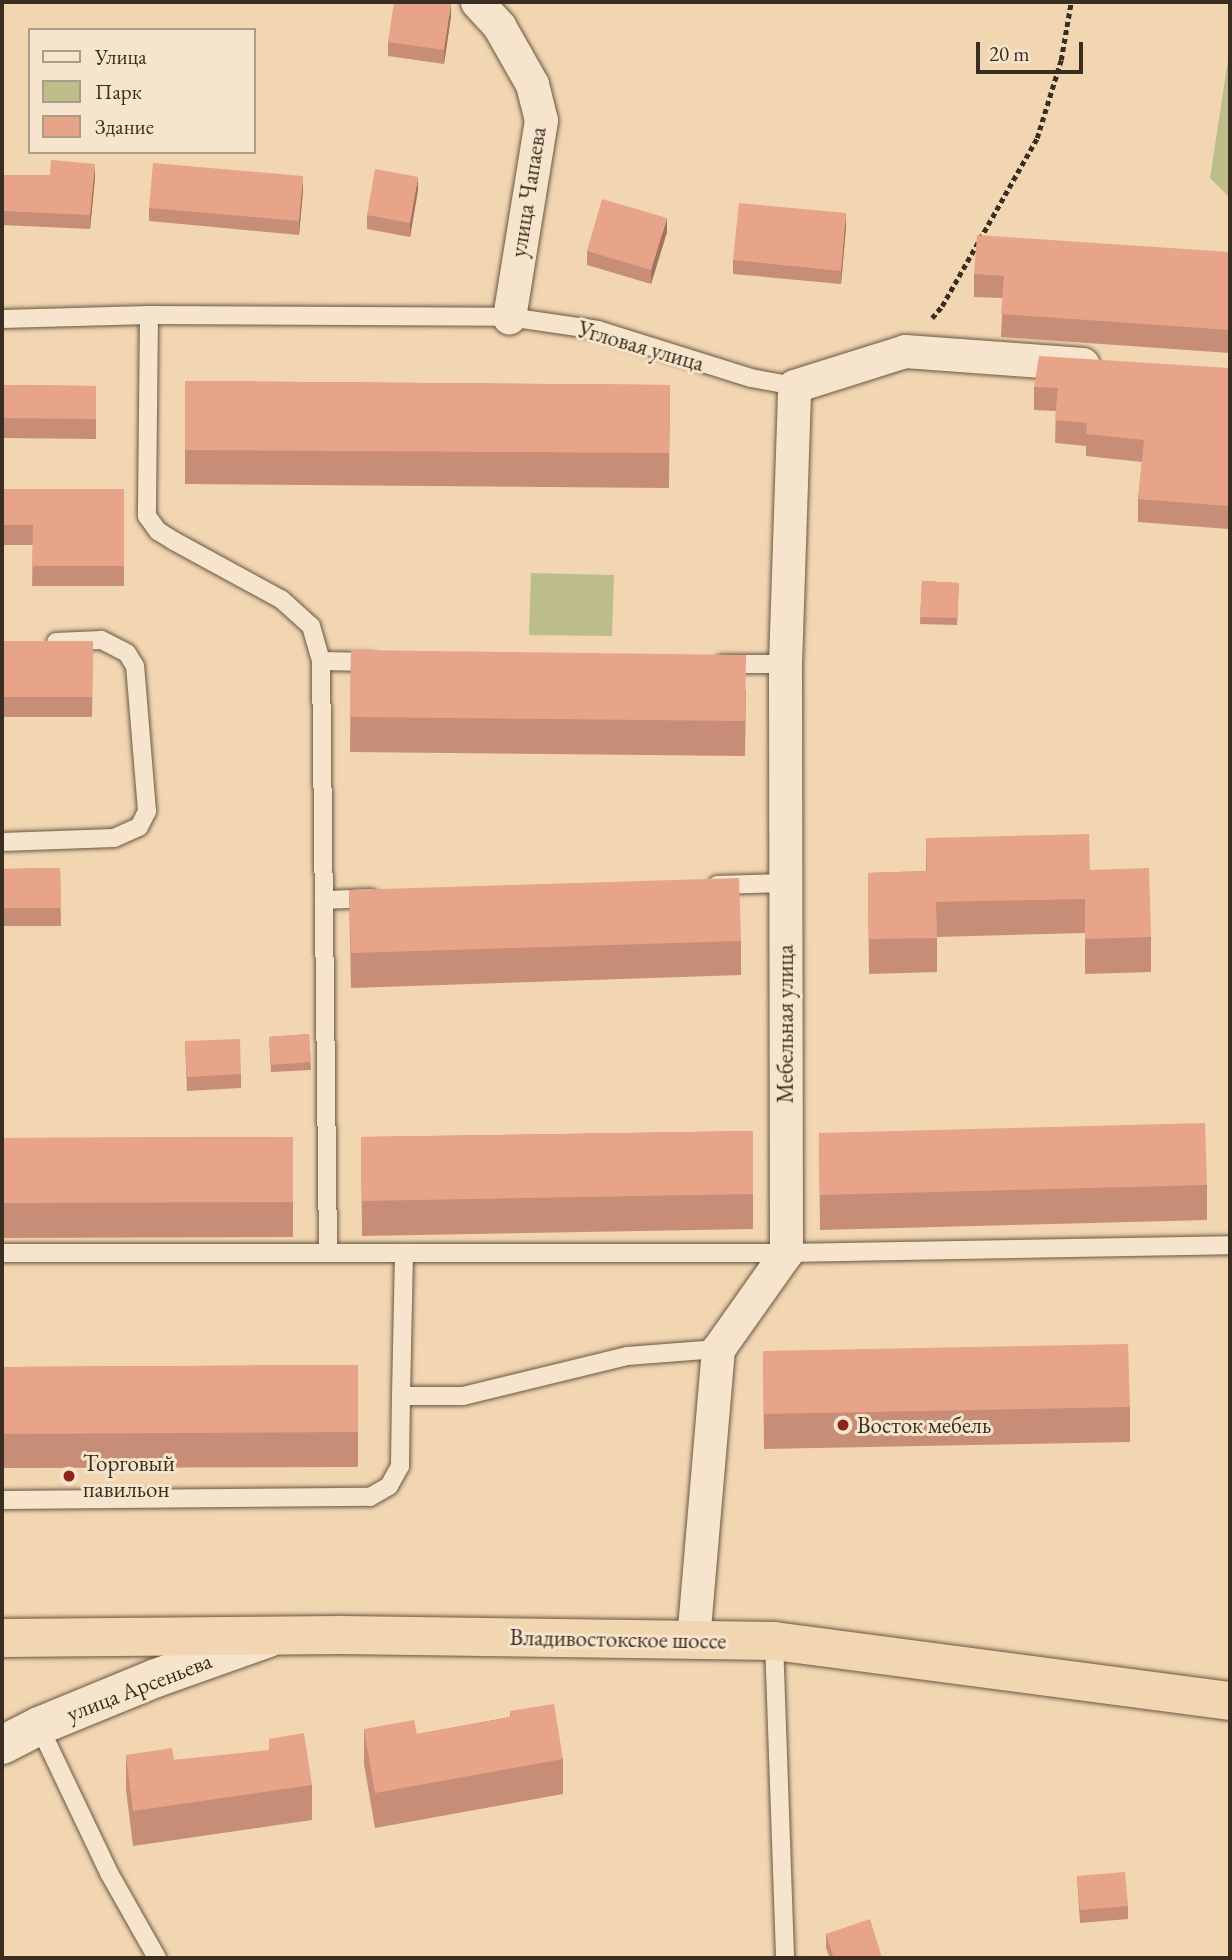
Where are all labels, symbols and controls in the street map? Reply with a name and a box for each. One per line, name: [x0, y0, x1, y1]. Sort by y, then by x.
legend: [28, 28, 256, 154]
scale bar: [980, 28, 1087, 72]
text: 20 m: [989, 40, 1030, 67]
text: Улица: [95, 43, 147, 70]
text: Парк: [95, 78, 142, 105]
text: Здание: [95, 113, 154, 140]
street label: улица Чапаева: [504, 125, 552, 259]
street label: Угловая улица: [575, 315, 707, 377]
street label: Мебельная улица: [771, 945, 799, 1103]
place label: Восток мебель: [857, 1411, 991, 1439]
marker: Восток мебель: [835, 1417, 851, 1433]
place label: Торговый павильон: [83, 1449, 175, 1503]
marker: Торговый павильон: [61, 1468, 77, 1484]
street label: Владивостокское шоссе: [509, 1623, 727, 1655]
street label: улица Арсеньева: [63, 1647, 215, 1727]

